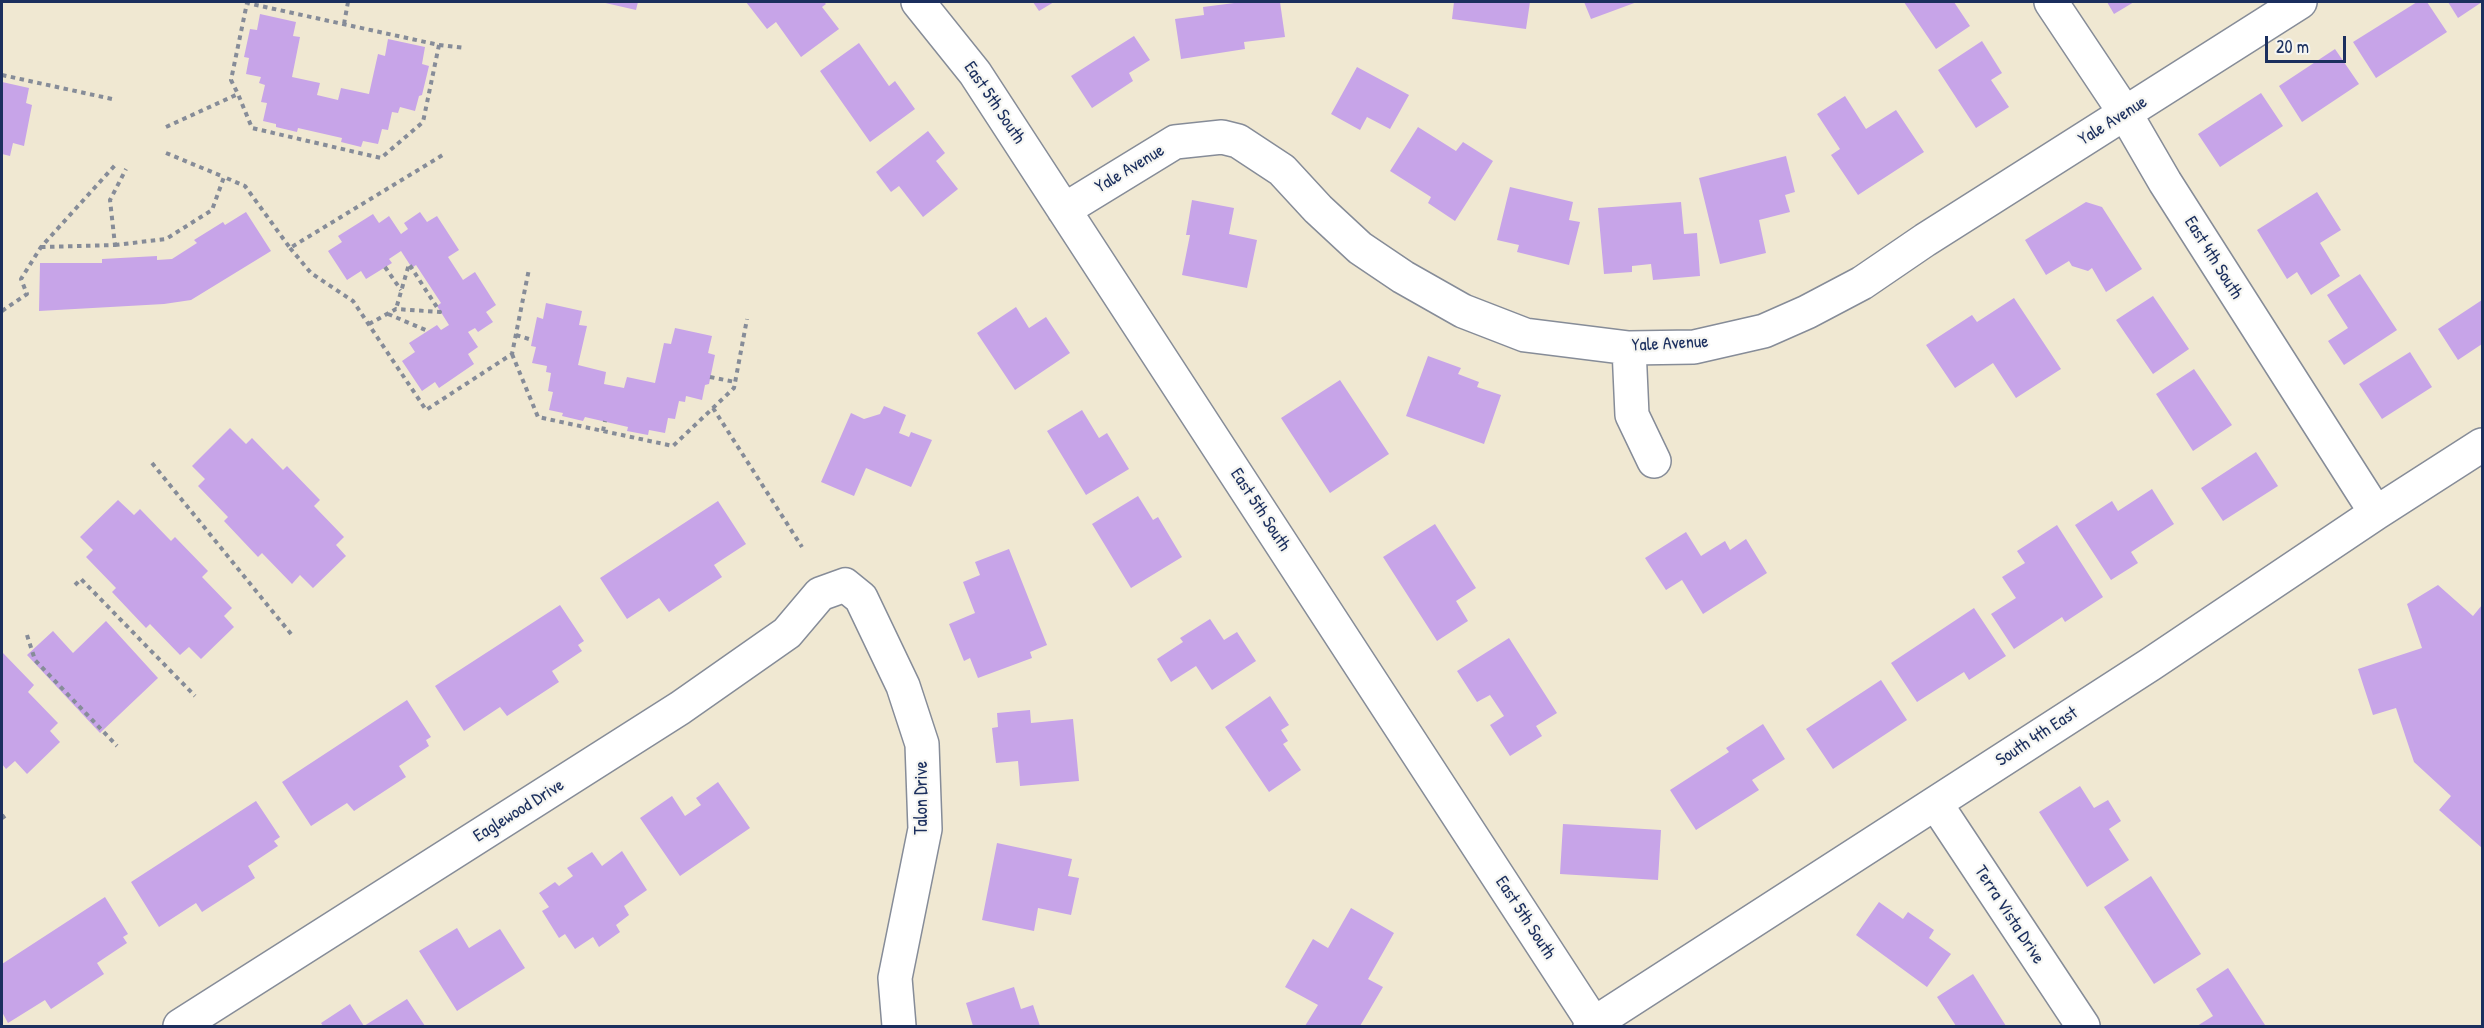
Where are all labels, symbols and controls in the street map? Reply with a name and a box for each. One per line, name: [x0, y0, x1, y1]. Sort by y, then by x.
scale bar: [2268, 24, 2349, 62]
text: 20 m: [2276, 34, 2309, 59]
street label: East 5th South: [959, 58, 1029, 148]
street label: Yale Avenue: [2075, 92, 2151, 150]
street label: Yale Avenue: [1092, 140, 1168, 198]
street label: East 4th South: [2179, 213, 2247, 303]
street label: Yale Avenue: [1631, 331, 1709, 357]
street label: East 5th South: [1225, 465, 1295, 555]
street label: South 4th East: [1992, 703, 2082, 771]
street label: Talon Drive: [911, 761, 933, 835]
street label: Eaglewood Drive: [470, 775, 568, 847]
street label: Terra Vista Drive: [1969, 862, 2049, 968]
street label: East 5th South: [1490, 873, 1560, 963]

